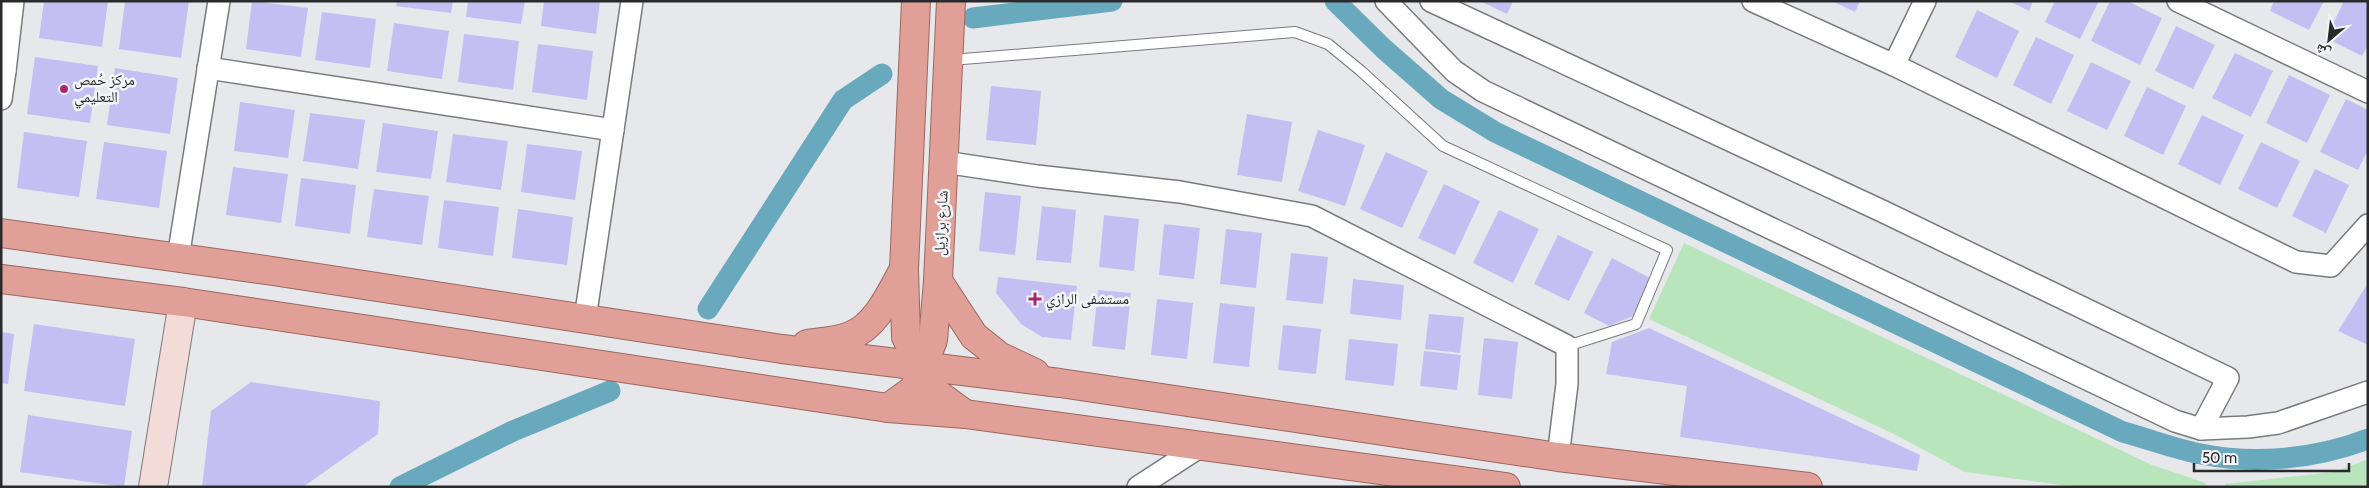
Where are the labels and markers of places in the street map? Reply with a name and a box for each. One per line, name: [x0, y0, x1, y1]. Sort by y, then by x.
place label: مركز حُمص التعليمي: [74, 71, 135, 109]
marker: مركز حُمص التعليمي: [58, 83, 70, 95]
place label: مستشفى الرازي: [1046, 290, 1129, 311]
marker: مستشفى الرازي: [1028, 292, 1042, 306]

